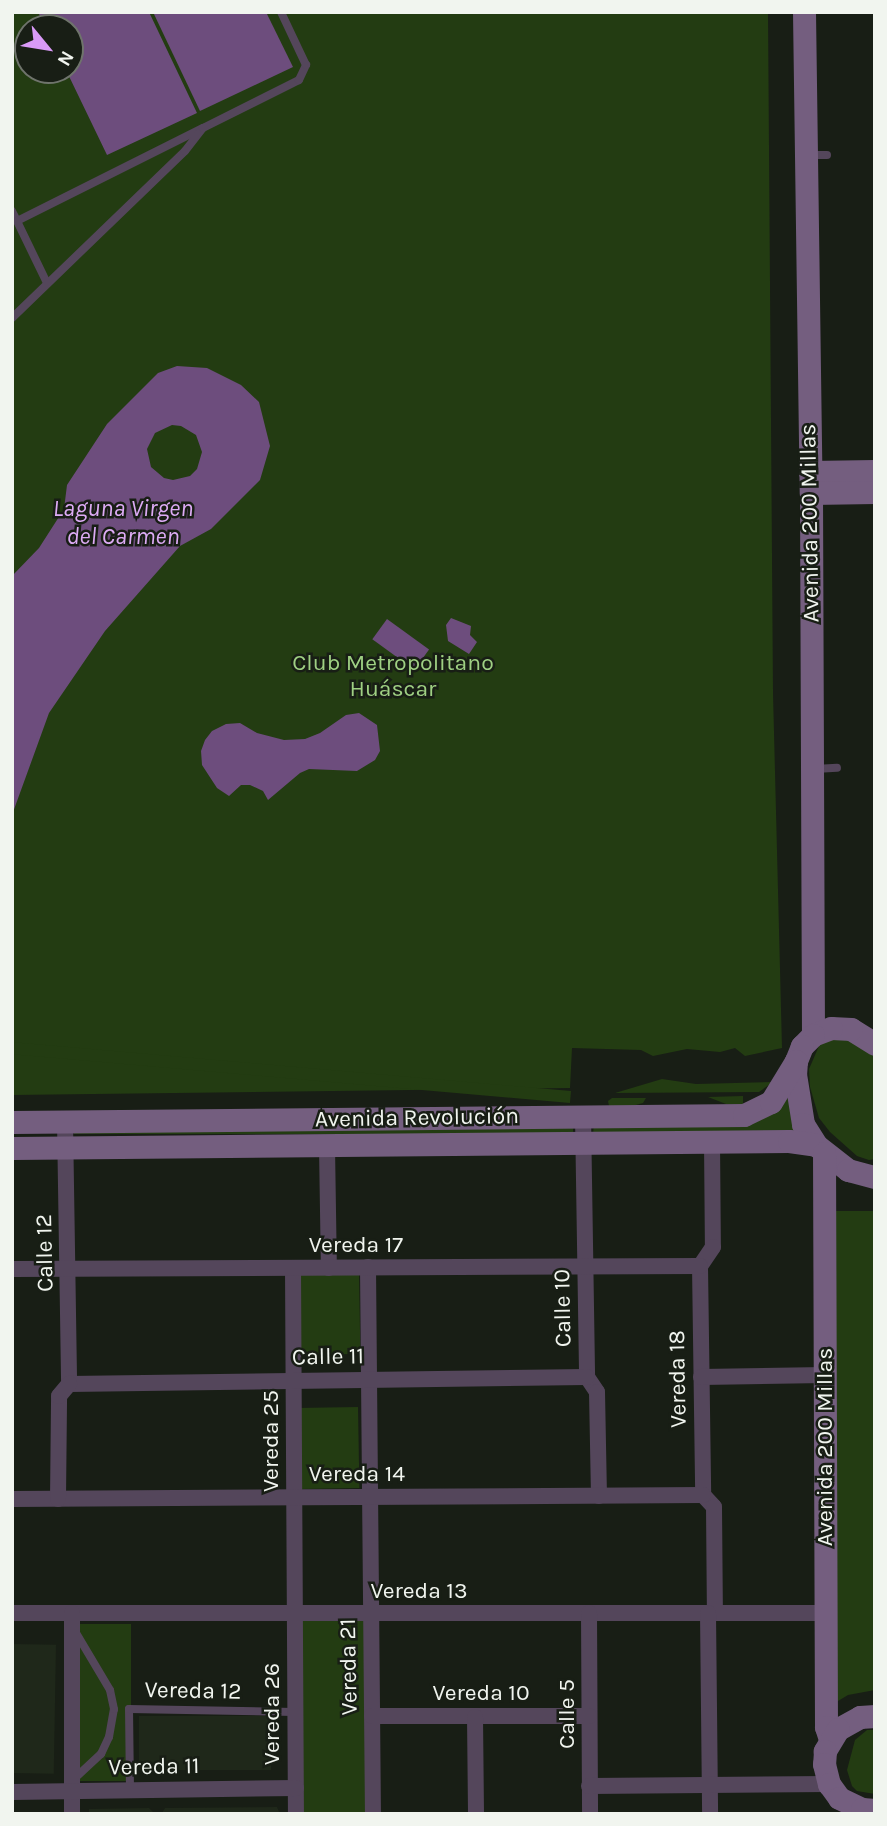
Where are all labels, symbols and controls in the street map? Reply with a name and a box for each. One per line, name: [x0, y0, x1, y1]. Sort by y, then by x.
north arrow: [14, 14, 84, 84]
text: N: [53, 47, 78, 70]
street label: Avenida 200 Millas: [794, 423, 826, 623]
water label: Laguna Virgen del Carmen: [53, 495, 193, 551]
park label: Club Metropolitano Huáscar: [292, 649, 494, 703]
street label: Avenida Revolución: [315, 1102, 519, 1134]
street label: Calle 12: [31, 1214, 59, 1292]
street label: Vereda 17: [309, 1231, 403, 1259]
street label: Calle 10: [549, 1269, 577, 1347]
street label: Vereda 18: [663, 1330, 693, 1428]
street label: Calle 11: [292, 1343, 364, 1371]
street label: Avenida 200 Millas: [811, 1348, 839, 1546]
street label: Vereda 25: [257, 1390, 285, 1492]
street label: Vereda 14: [309, 1460, 405, 1488]
street label: Vereda 13: [370, 1577, 468, 1605]
street label: Vereda 21: [334, 1618, 364, 1716]
street label: Vereda 26: [258, 1663, 286, 1765]
street label: Vereda 12: [144, 1676, 242, 1706]
street label: Vereda 10: [432, 1679, 530, 1707]
street label: Calle 5: [553, 1679, 581, 1749]
street label: Vereda 11: [108, 1752, 200, 1782]

